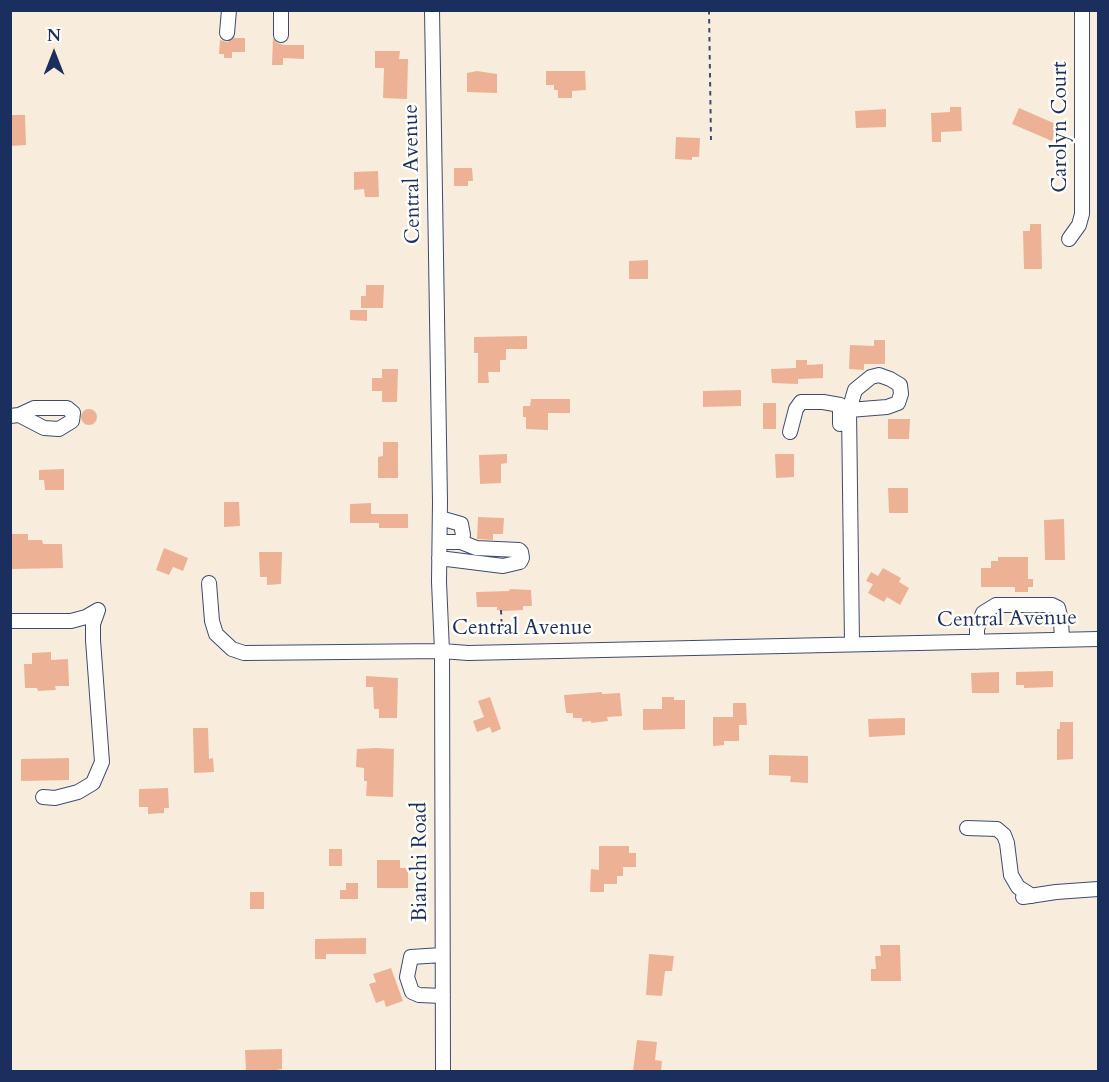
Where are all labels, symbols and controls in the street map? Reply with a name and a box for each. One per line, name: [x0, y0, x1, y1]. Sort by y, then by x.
north arrow: [24, 24, 84, 84]
text: N: [47, 25, 61, 47]
street label: Carolyn Court: [1048, 61, 1074, 193]
street label: Central Avenue: [399, 104, 427, 244]
street label: Central Avenue: [937, 606, 1077, 634]
street label: Central Avenue: [452, 616, 592, 642]
street label: Bianchi Road: [408, 802, 434, 922]

